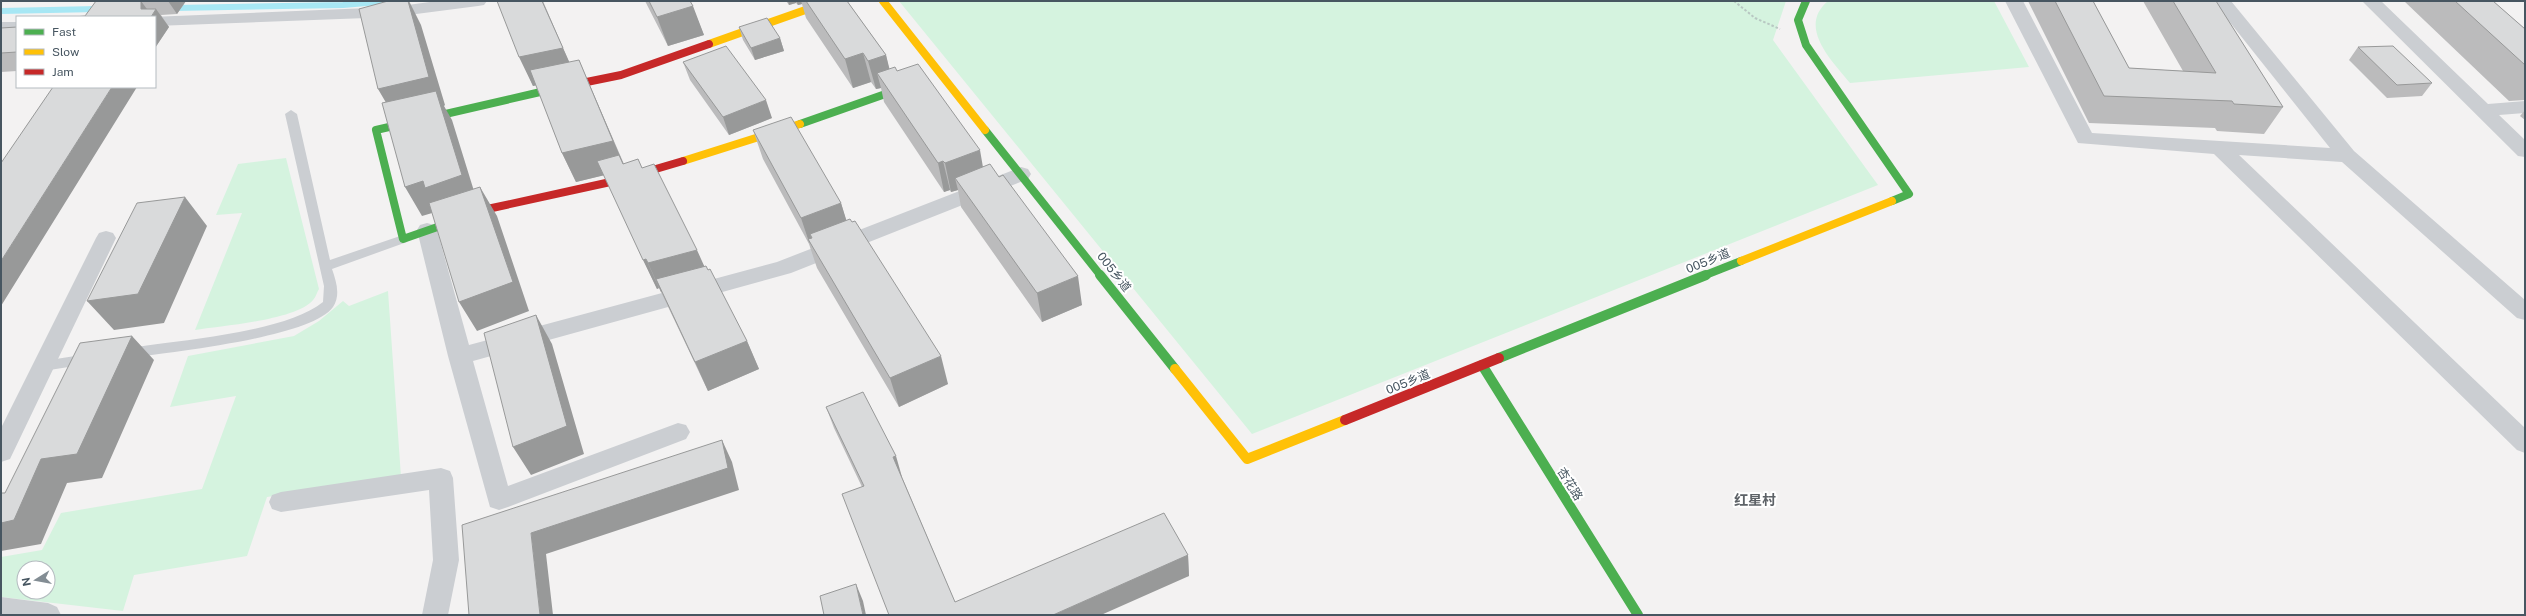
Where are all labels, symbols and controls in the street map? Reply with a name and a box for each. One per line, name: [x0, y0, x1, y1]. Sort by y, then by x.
legend: [16, 16, 156, 88]
text: Fast: [52, 25, 77, 39]
text: Slow: [52, 45, 80, 59]
text: Jam: [52, 65, 74, 79]
street label: 005乡道: [1684, 246, 1732, 276]
street label: 005乡道: [1094, 249, 1134, 295]
street label: 005乡道: [1384, 367, 1432, 397]
street label: 杏花路: [1555, 465, 1585, 503]
district label: 红星村: [1734, 492, 1776, 508]
north arrow: [16, 560, 56, 600]
text: N: [19, 577, 33, 587]

